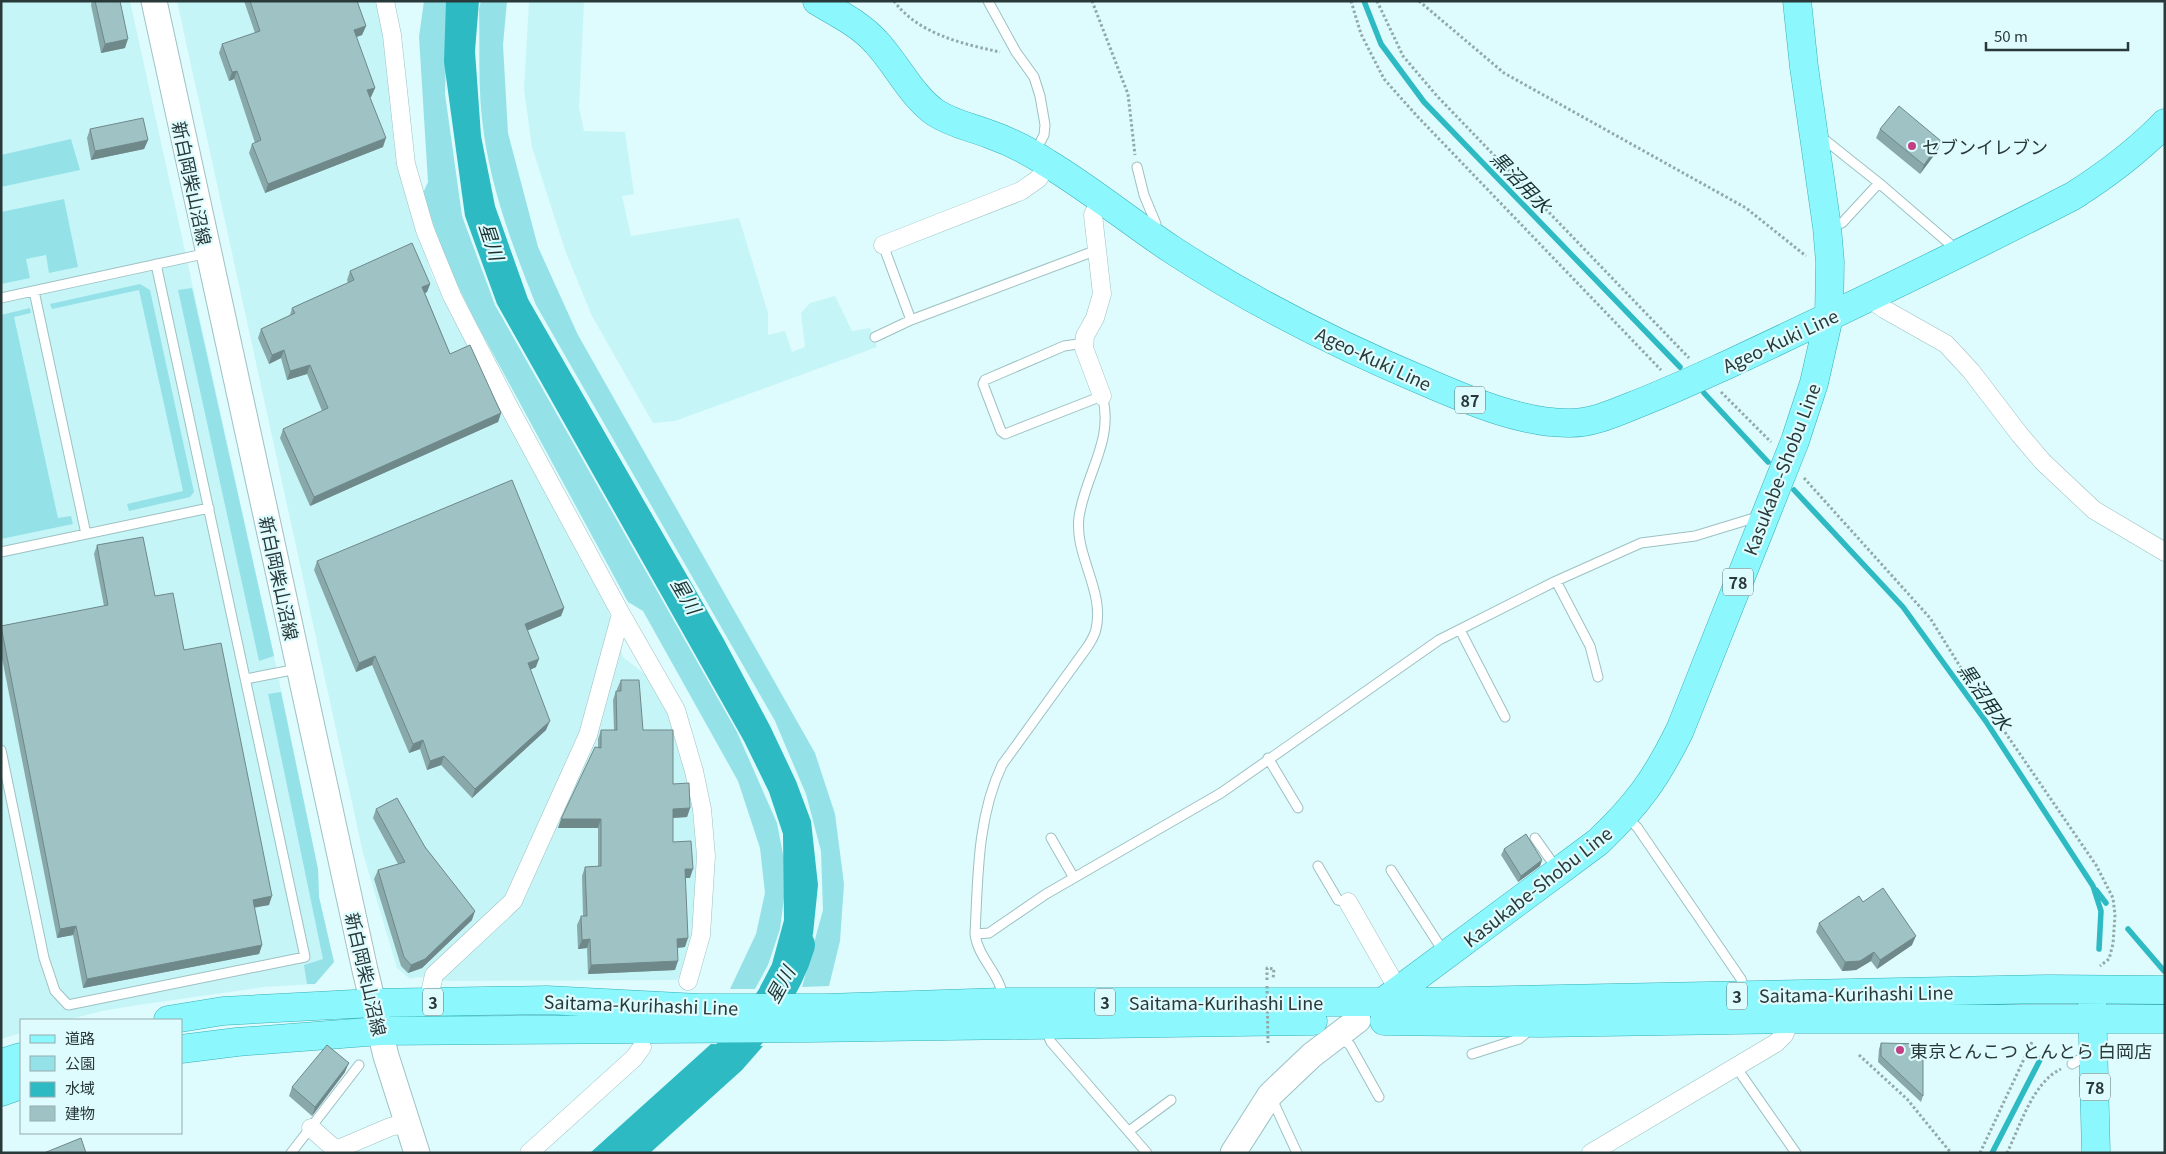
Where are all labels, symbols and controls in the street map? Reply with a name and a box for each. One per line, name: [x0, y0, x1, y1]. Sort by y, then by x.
scale bar: [1986, 20, 2128, 52]
text: 50 m: [1994, 25, 2028, 46]
street label: 新白岡柴山沼線: [167, 119, 219, 247]
place label: セブンイレブン: [1922, 133, 2048, 159]
marker: セブンイレブン: [1906, 140, 1918, 152]
water label: 黒沼用水: [1486, 144, 1559, 219]
water label: 星川: [474, 219, 512, 265]
street label: Ageo-Kuki Line: [1718, 302, 1842, 378]
street label: Ageo-Kuki Line: [1312, 320, 1436, 396]
street label: Kasukabe-Shobu Line: [1736, 379, 1826, 559]
road number: 87: [1455, 386, 1485, 414]
street label: 新白岡柴山沼線: [254, 514, 306, 642]
road number: 78: [1723, 568, 1753, 596]
water label: 星川: [666, 572, 709, 620]
water label: 黒沼用水: [1953, 657, 2020, 737]
street label: Kasukabe-Shobu Line: [1457, 820, 1617, 952]
street label: 新白岡柴山沼線: [340, 910, 394, 1038]
water label: 星川: [758, 959, 801, 1007]
street label: Saitama-Kurihashi Line: [1759, 978, 1953, 1008]
road number: 3: [1727, 982, 1747, 1009]
street label: Saitama-Kurihashi Line: [543, 988, 739, 1020]
road number: 3: [423, 989, 443, 1016]
road number: 3: [1095, 989, 1115, 1016]
street label: Saitama-Kurihashi Line: [1129, 989, 1323, 1015]
legend: [20, 1019, 182, 1134]
text: 道路: [65, 1027, 95, 1048]
place label: 東京とんこつ とんとら 白岡店: [1910, 1037, 2152, 1063]
marker: 東京とんこつ とんとら 白岡店: [1894, 1044, 1906, 1056]
text: 公園: [65, 1052, 95, 1073]
road number: 78: [2080, 1074, 2110, 1100]
text: 水域: [65, 1077, 95, 1098]
text: 建物: [65, 1102, 95, 1123]

